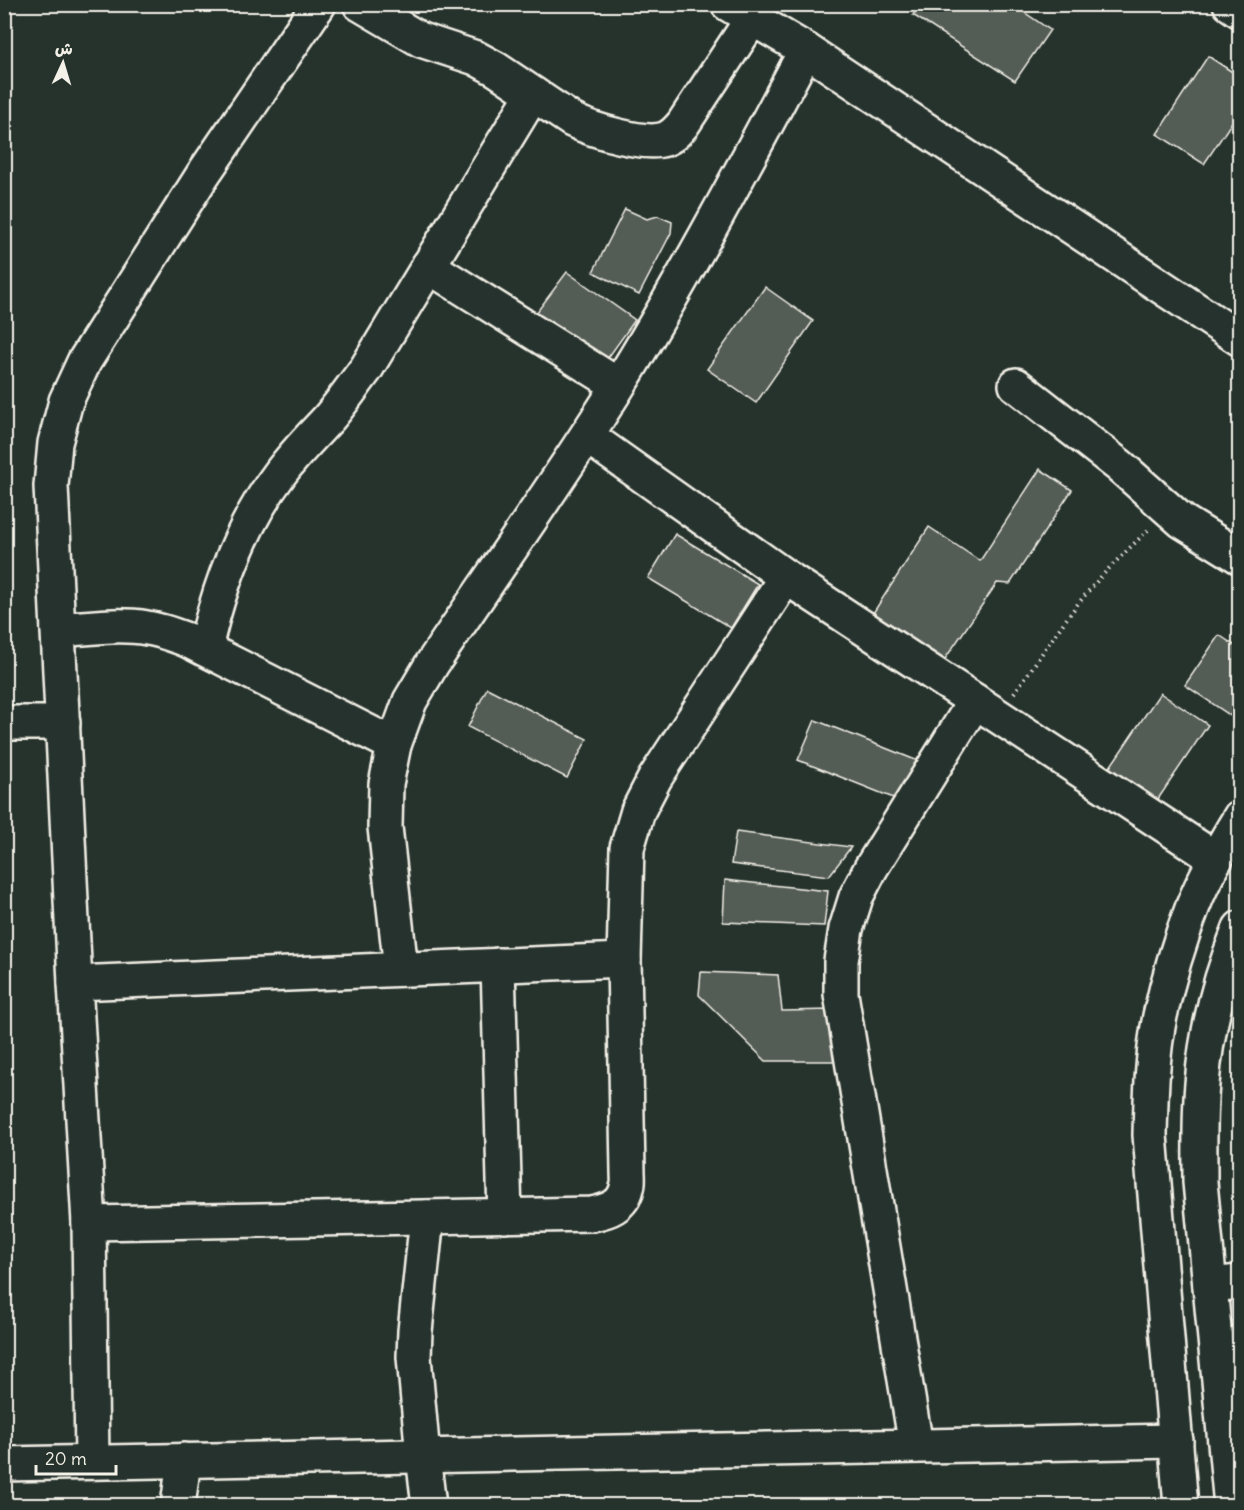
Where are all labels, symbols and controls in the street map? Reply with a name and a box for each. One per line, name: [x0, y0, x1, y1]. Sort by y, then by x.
north arrow: [33, 33, 93, 93]
text: ش: [55, 37, 74, 59]
scale bar: [36, 1438, 116, 1476]
text: 20 m: [45, 1447, 87, 1470]

